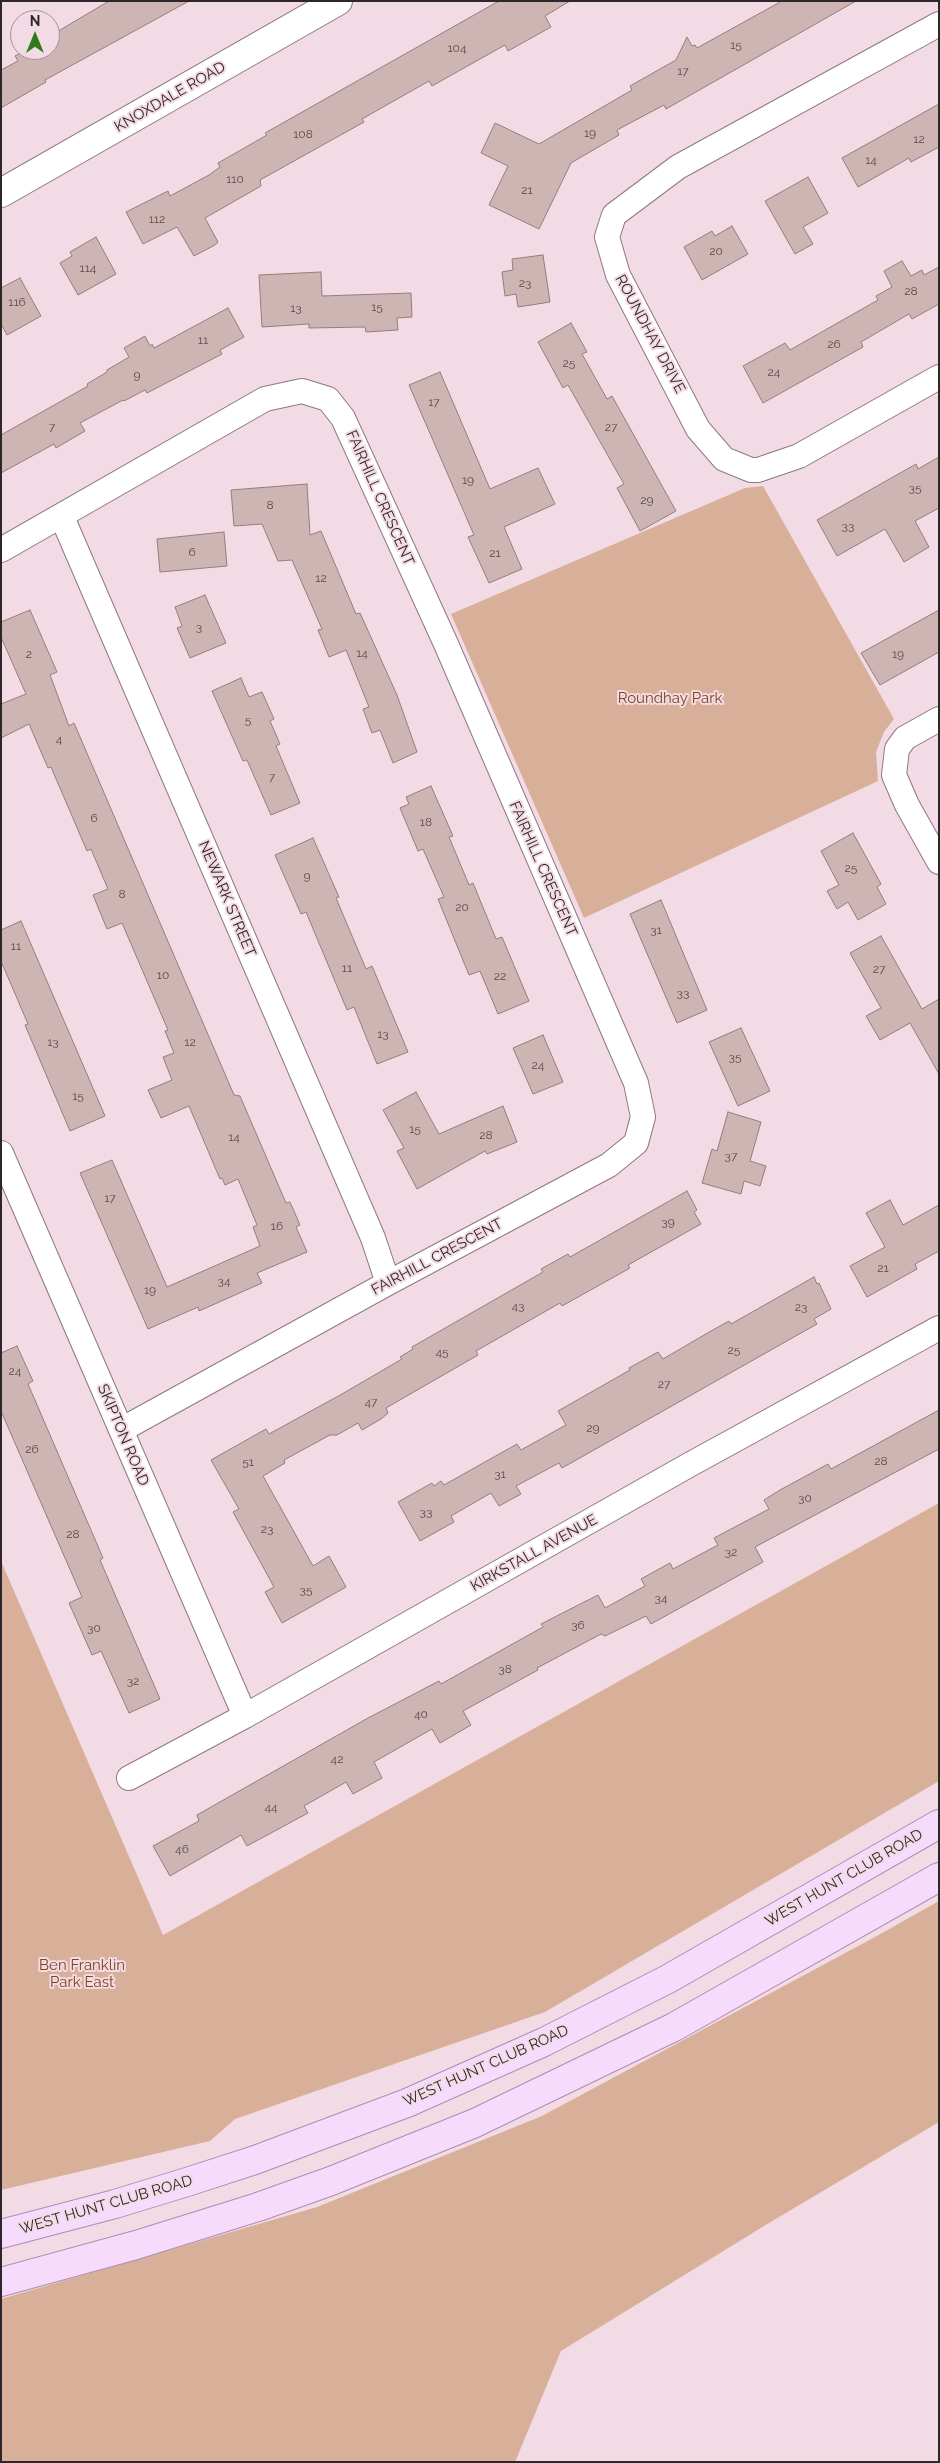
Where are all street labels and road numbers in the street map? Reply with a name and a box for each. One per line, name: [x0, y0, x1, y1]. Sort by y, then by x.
street label: KNOXDALE ROAD: [111, 58, 229, 136]
street label: ROUNDHAY DRIVE: [611, 272, 689, 396]
street label: FAIRHILL CRESCENT: [342, 428, 418, 568]
street label: FAIRHILL CRESCENT: [505, 799, 581, 939]
street label: NEWARK STREET: [194, 838, 260, 960]
street label: FAIRHILL CRESCENT: [368, 1215, 506, 1299]
street label: SKIPTON ROAD: [93, 1381, 153, 1489]
street label: KIRKSTALL AVENUE: [467, 1511, 601, 1595]
street label: WEST HUNT CLUB ROAD: [762, 1825, 926, 1931]
street label: WEST HUNT CLUB ROAD: [401, 2021, 571, 2111]
street label: WEST HUNT CLUB ROAD: [17, 2172, 195, 2238]

